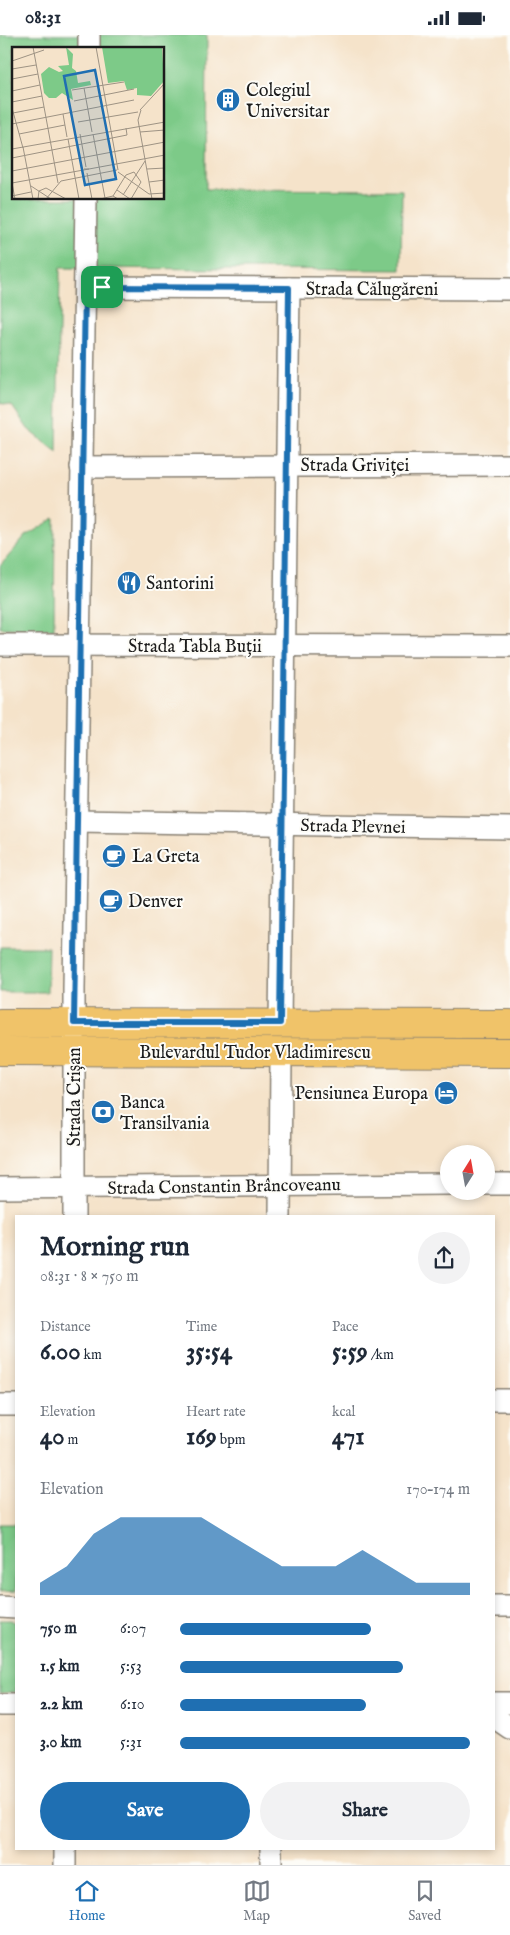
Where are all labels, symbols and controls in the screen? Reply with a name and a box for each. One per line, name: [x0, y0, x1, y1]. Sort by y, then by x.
text: 08:31: [25, 6, 61, 30]
inset map: [12, 47, 165, 200]
place label: Colegiul Universitar: [246, 80, 330, 124]
building icon: Colegiul Universitar: [215, 87, 241, 113]
pin: [81, 266, 123, 308]
icon: arrive: [88, 273, 116, 301]
street label: Strada Călugăreni: [306, 279, 439, 302]
street label: Strada Griviței: [301, 455, 410, 478]
restaurant icon: Santorini: [116, 570, 142, 596]
place label: Santorini: [146, 573, 214, 596]
street label: Strada Tabla Buții: [128, 636, 262, 659]
street label: Strada Plevnei: [300, 815, 406, 840]
cafe icon: La Greta: [101, 843, 127, 869]
place label: La Greta: [132, 846, 200, 869]
cafe icon: Denver: [98, 888, 124, 914]
place label: Denver: [128, 891, 183, 914]
street label: Bulevardul Tudor Vladimirescu: [139, 1042, 371, 1065]
street label: Strada Crișan: [64, 1047, 87, 1147]
hotel icon: Pensiunea Europa: [433, 1080, 459, 1106]
place label: Pensiunea Europa: [294, 1083, 428, 1106]
place label: Banca Transilvania: [120, 1092, 210, 1136]
bank icon: Banca Transilvania: [90, 1099, 116, 1125]
north arrow: [440, 1145, 495, 1200]
map controls: [440, 1145, 495, 1200]
street label: Strada Constantin Brâncoveanu: [107, 1174, 341, 1201]
text: Morning run: [40, 1230, 190, 1265]
button: share: [418, 1232, 470, 1284]
text: 08:31 · 8 × 750 m: [40, 1267, 139, 1287]
text: Distance: [40, 1318, 91, 1336]
text: Time: [186, 1318, 217, 1336]
text: Pace: [332, 1318, 359, 1336]
text: 6.00: [40, 1336, 80, 1368]
text: 35:54: [186, 1336, 232, 1368]
text: 5:59: [332, 1336, 368, 1368]
text: km: [80, 1346, 102, 1364]
text: /km: [368, 1346, 394, 1364]
text: Elevation: [40, 1403, 96, 1421]
text: Heart rate: [186, 1403, 246, 1421]
text: kcal: [332, 1403, 355, 1421]
text: 40: [40, 1421, 65, 1453]
text: 169: [186, 1421, 217, 1453]
text: 471: [332, 1421, 365, 1453]
text: m: [65, 1431, 78, 1449]
text: bpm: [217, 1431, 246, 1449]
text: Elevation: [40, 1480, 103, 1500]
text: 170–174 m: [406, 1480, 470, 1500]
text: 750 m: [40, 1619, 77, 1639]
text: 6:07: [120, 1619, 146, 1639]
text: 1.5 km: [40, 1657, 80, 1677]
text: 5:53: [120, 1657, 142, 1677]
text: 2.2 km: [40, 1695, 83, 1715]
text: 6:10: [120, 1695, 145, 1715]
text: 3.0 km: [40, 1733, 82, 1753]
text: 5:31: [120, 1733, 142, 1753]
button: Save: [40, 1782, 250, 1840]
button: Share: [260, 1782, 470, 1840]
tab: Home: [69, 1877, 105, 1925]
tab: Map: [243, 1877, 271, 1925]
tab: Saved: [408, 1877, 441, 1925]

